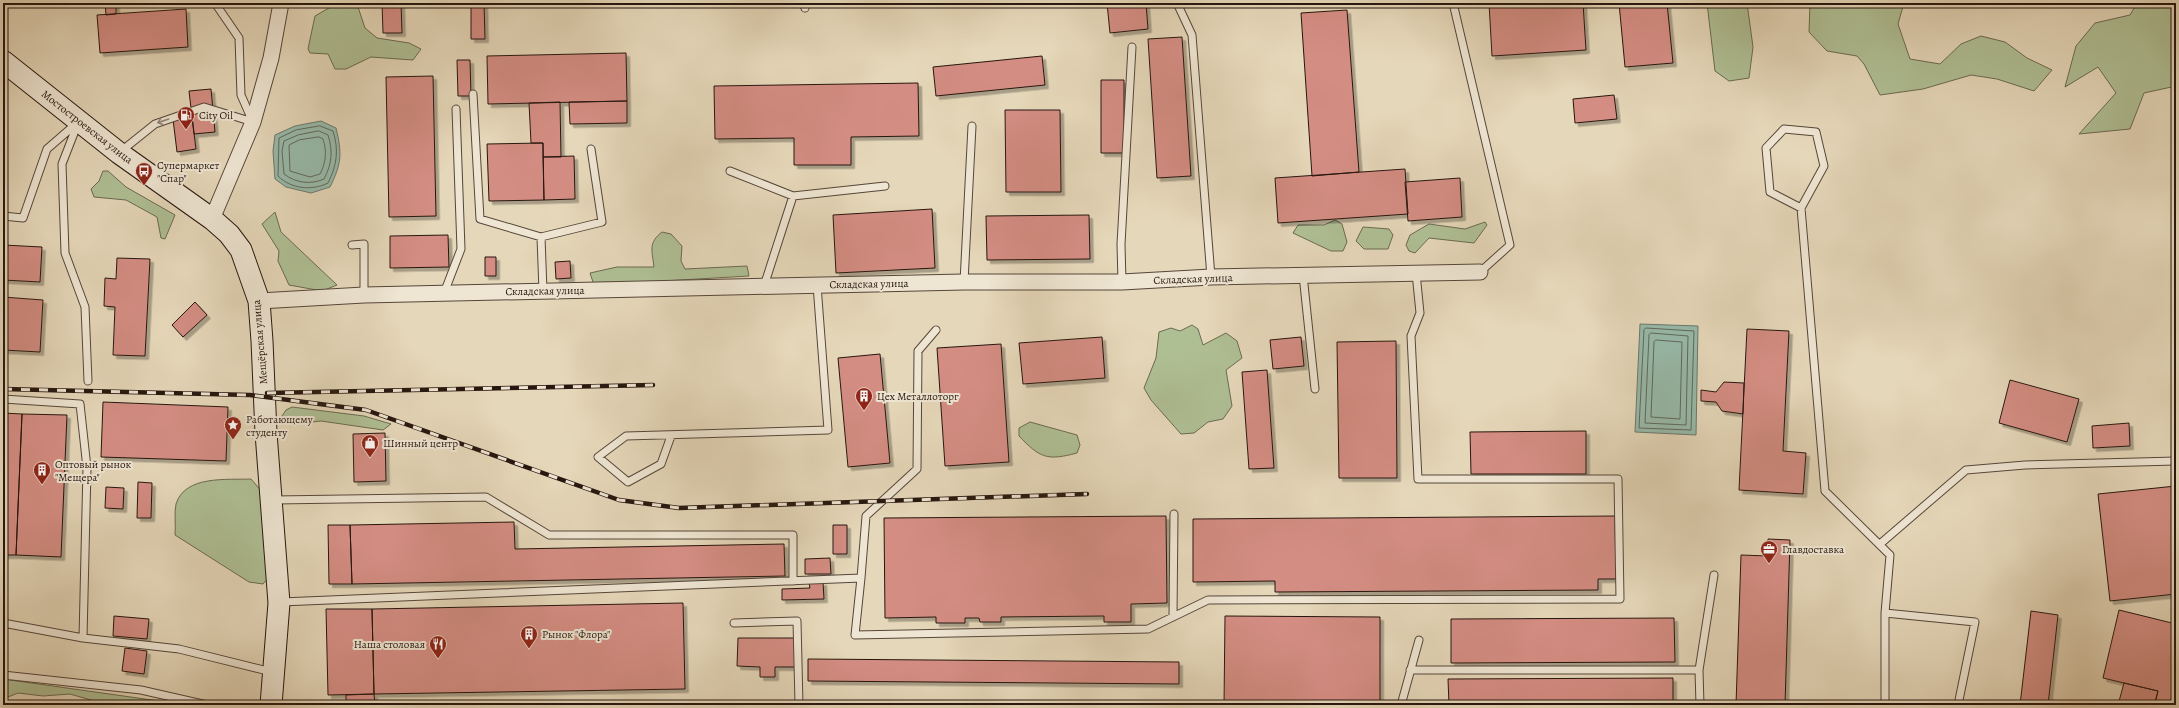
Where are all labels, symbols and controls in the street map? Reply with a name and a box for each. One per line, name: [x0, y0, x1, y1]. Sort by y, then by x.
street label: Мостостроевская улица: [38, 87, 136, 168]
fuel station icon: City Oil: [176, 105, 196, 130]
place label: City Oil: [199, 108, 233, 123]
one-way arrow: [156, 118, 169, 125]
place label: Супермаркет "Спар": [157, 158, 220, 186]
bus stop icon: Супермаркет "Спар": [134, 161, 154, 186]
street label: Складская улица: [1153, 270, 1234, 288]
street label: Складская улица: [829, 276, 910, 292]
street label: Складская улица: [505, 283, 586, 299]
street label: Мещёрская улица: [249, 298, 271, 385]
building icon: Цех Металлоторг: [854, 386, 874, 411]
place label: Цех Металлоторг: [877, 389, 959, 404]
place label: Работающему студенту: [246, 412, 314, 440]
place icon: Работающему студенту: [223, 415, 243, 440]
shop icon: Шинный центр: [360, 433, 380, 458]
place label: Шинный центр: [383, 436, 458, 451]
place label: Оптовый рынок "Мещера": [55, 457, 132, 485]
building icon: Оптовый рынок "Мещера": [32, 460, 52, 485]
office icon: Главдоставка: [1759, 539, 1779, 564]
place label: Главдоставка: [1782, 542, 1845, 557]
building icon: Рынок "Флора": [519, 624, 539, 649]
place label: Рынок "Флора": [542, 627, 610, 642]
restaurant icon: Наша столовая: [428, 634, 448, 659]
place label: Наша столовая: [354, 637, 425, 652]

